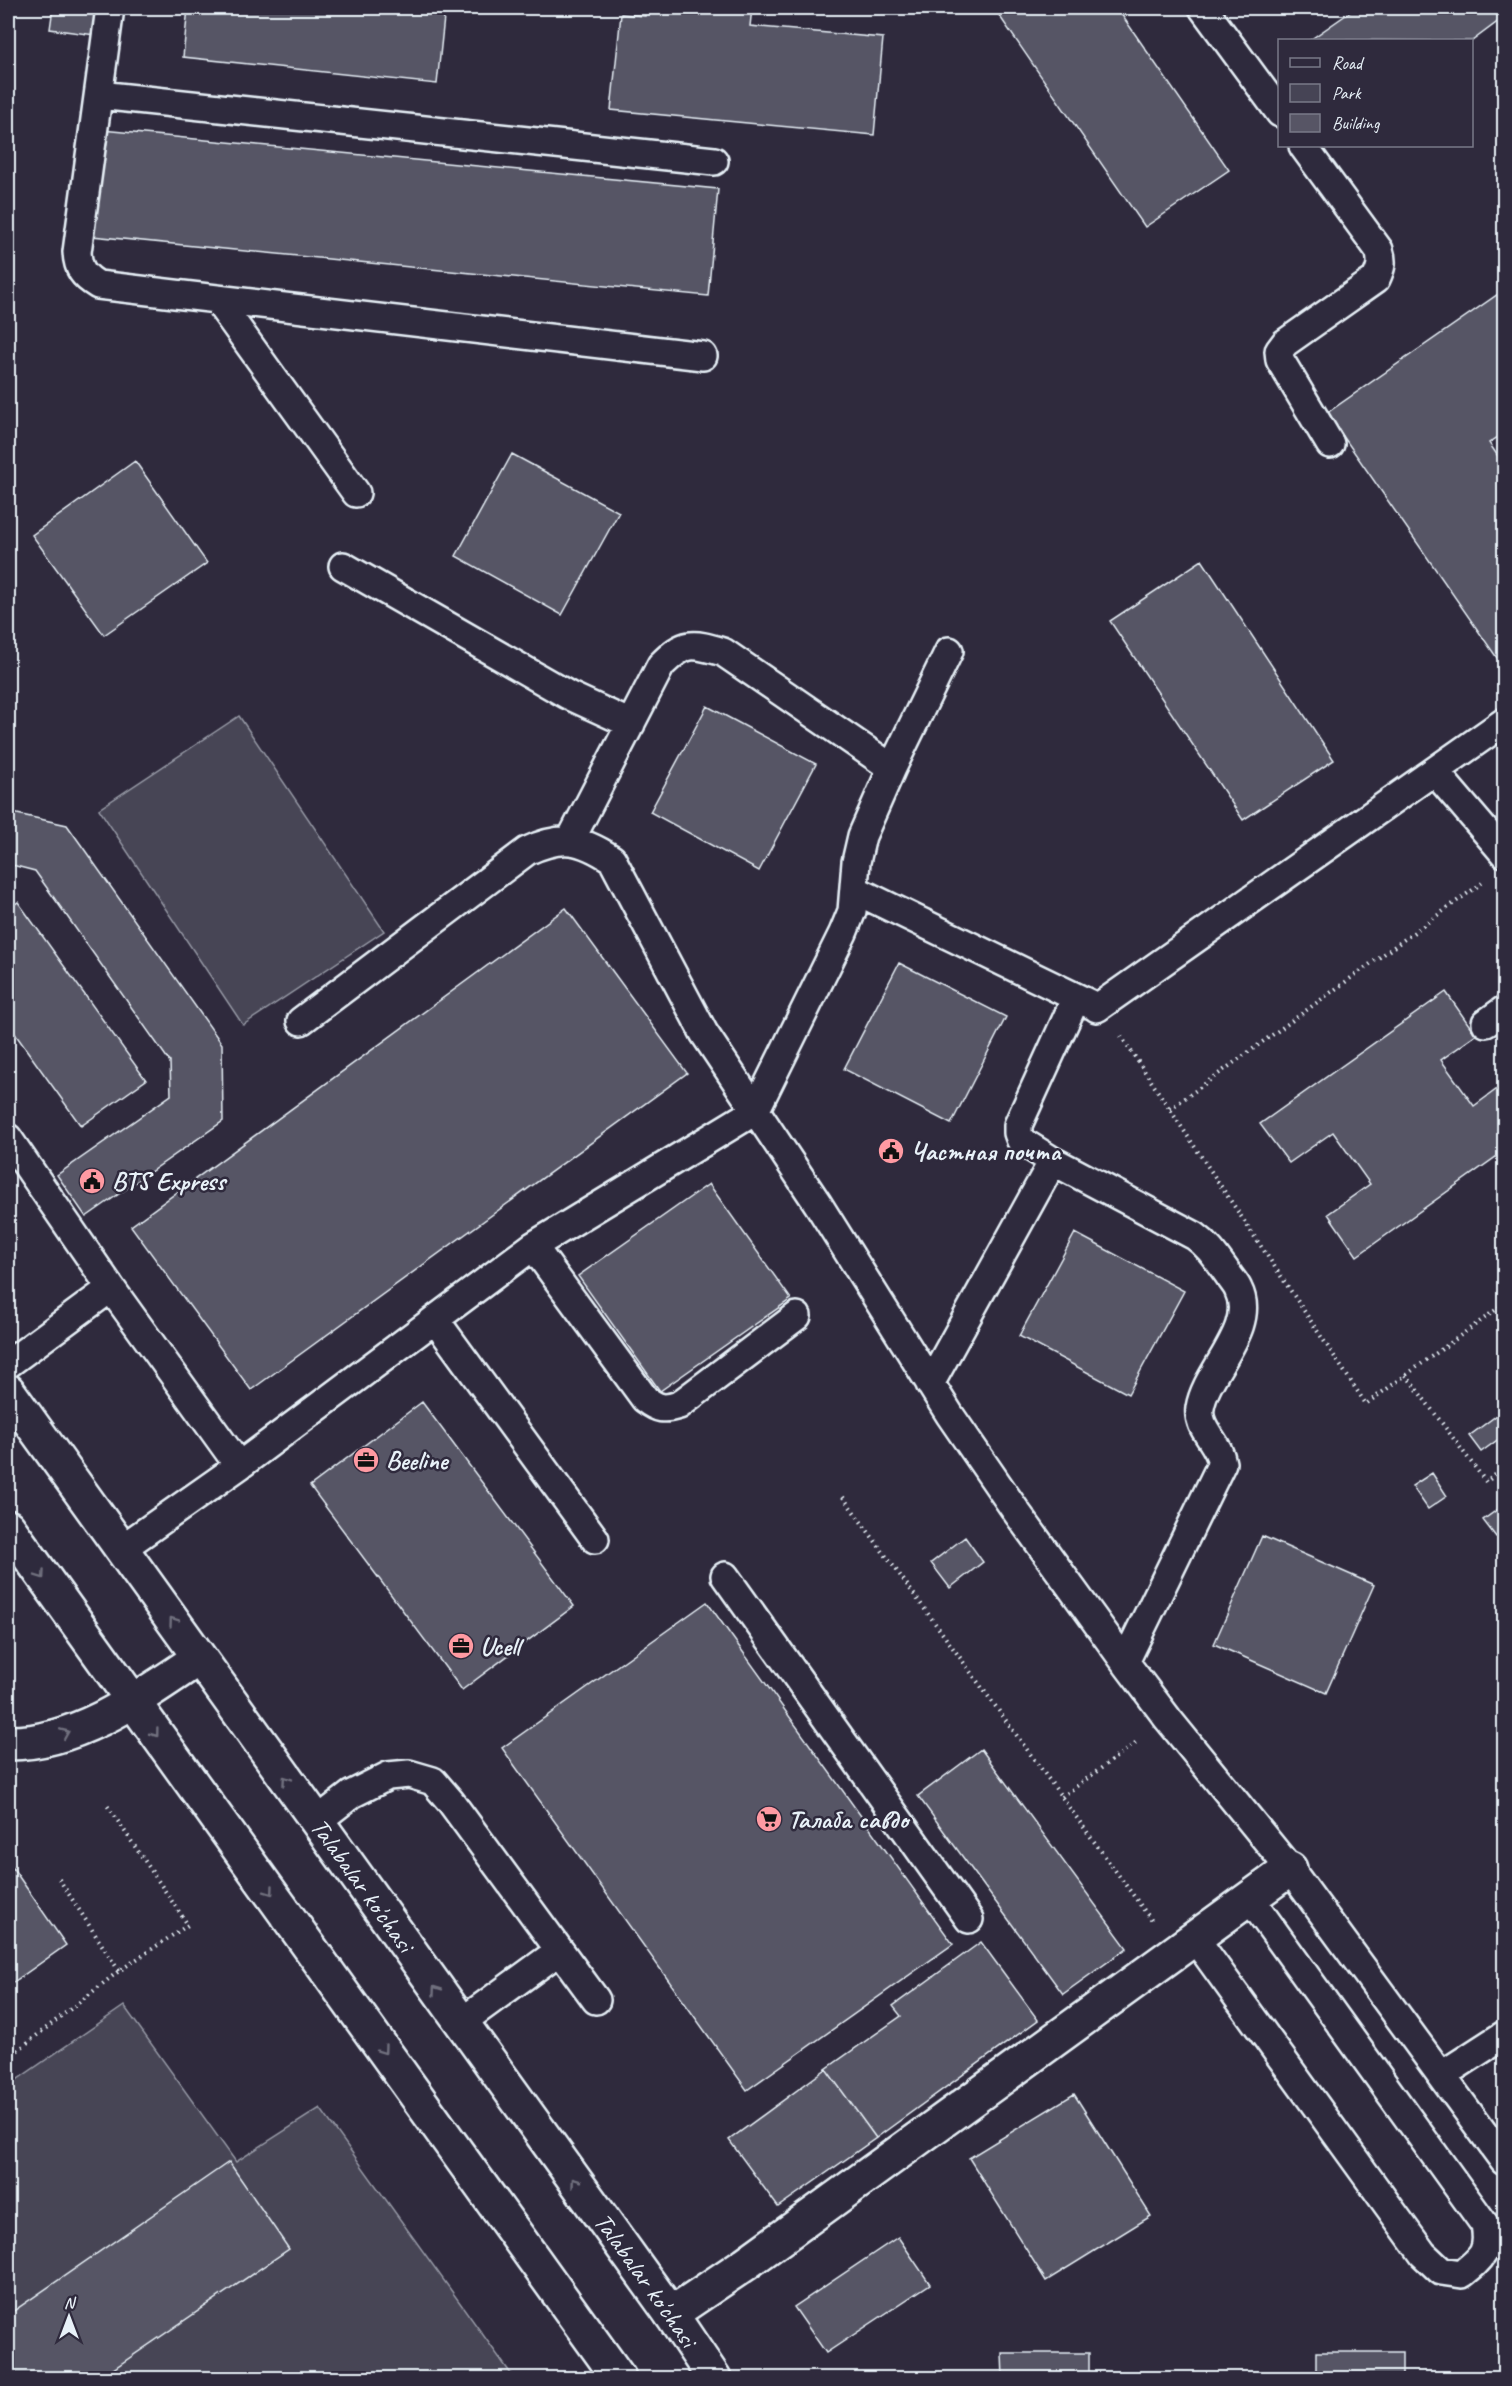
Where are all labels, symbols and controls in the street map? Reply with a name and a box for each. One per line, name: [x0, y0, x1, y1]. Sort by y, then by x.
legend: [1278, 39, 1473, 147]
text: Road: [1332, 52, 1365, 74]
text: Park: [1332, 82, 1362, 104]
text: Building: [1332, 112, 1381, 134]
place label: Частная почта: [910, 1135, 1062, 1168]
public building icon: Частная почта: [876, 1136, 906, 1166]
place label: BTS Express: [112, 1165, 228, 1198]
public building icon: BTS Express: [77, 1166, 107, 1196]
place label: Beeline: [386, 1444, 450, 1477]
office icon: Beeline: [351, 1445, 381, 1475]
one-way arrow: [34, 1568, 45, 1579]
one-way arrow: [169, 1617, 180, 1628]
place label: Ucell: [480, 1630, 525, 1663]
office icon: Ucell: [446, 1631, 476, 1661]
one-way arrow: [148, 1727, 159, 1738]
one-way arrow: [58, 1728, 69, 1740]
one-way arrow: [282, 1776, 293, 1787]
place label: Талаба савдо: [788, 1803, 911, 1836]
supermarket icon: Талаба савдо: [754, 1804, 784, 1834]
street label: Talabalar ko'chasi: [303, 1811, 424, 1961]
one-way arrow: [263, 1885, 274, 1896]
one-way arrow: [432, 1985, 443, 1996]
one-way arrow: [376, 2043, 387, 2054]
one-way arrow: [571, 2177, 582, 2188]
street label: Talabalar ko'chasi: [587, 2206, 707, 2356]
north arrow: [39, 2287, 99, 2347]
text: N: [64, 2293, 77, 2313]

